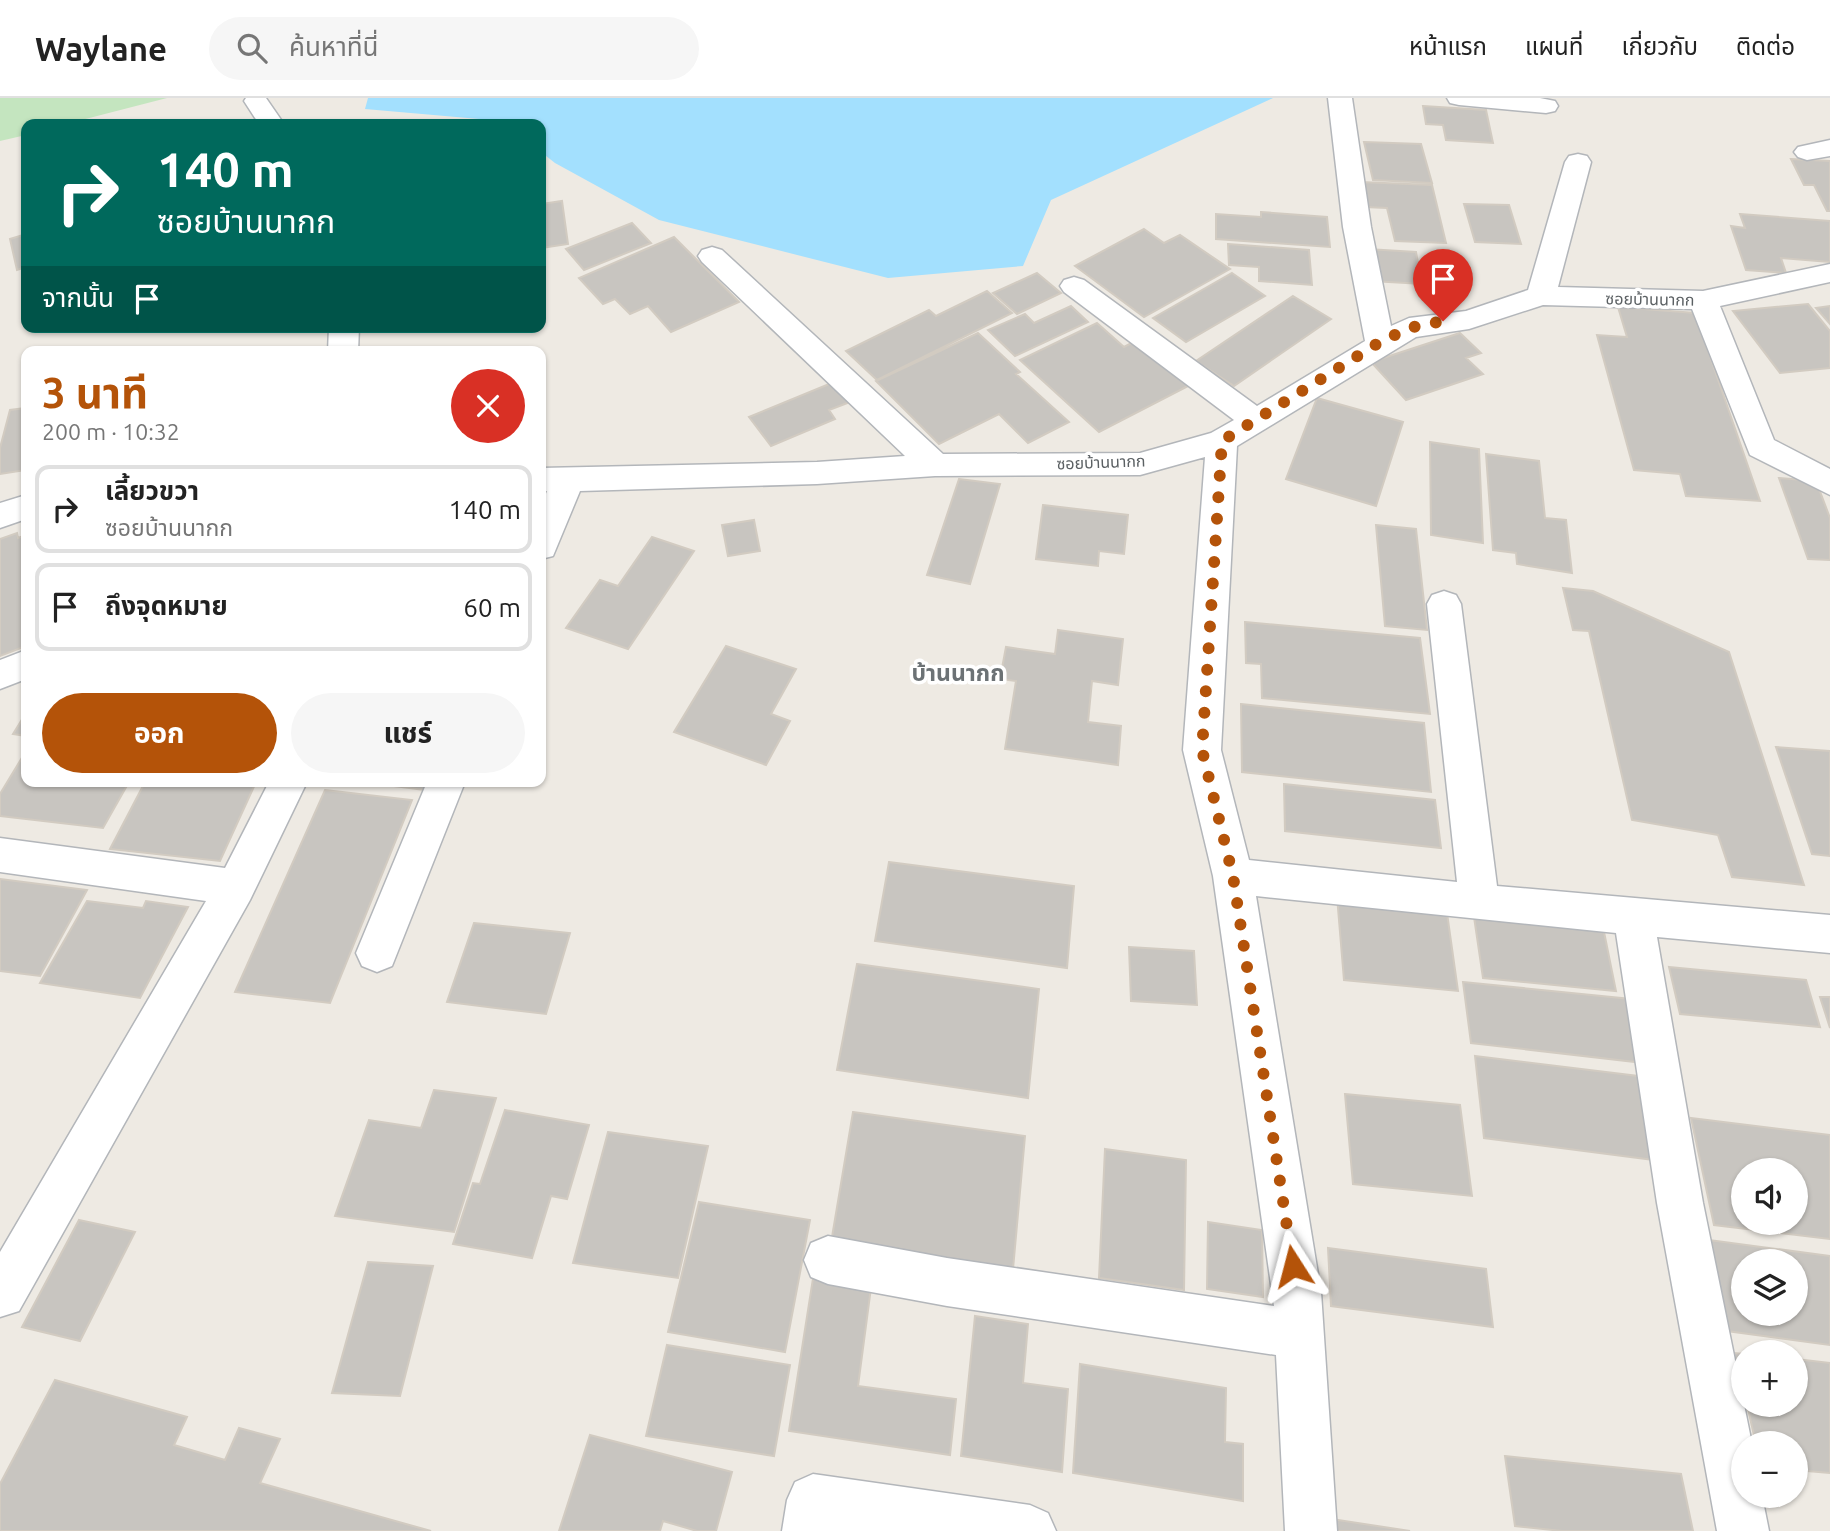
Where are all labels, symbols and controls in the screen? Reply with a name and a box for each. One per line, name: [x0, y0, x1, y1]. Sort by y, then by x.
search box: [209, 17, 699, 80]
icon: search: [233, 29, 271, 67]
text: Waylane: [35, 30, 167, 67]
text: ค้นหาที่นี่: [289, 32, 378, 61]
text: หน้าแรก: [1409, 33, 1487, 60]
text: แผนที่: [1525, 33, 1583, 60]
text: เกี่ยวกับ: [1621, 33, 1698, 60]
text: ติดต่อ: [1736, 33, 1795, 60]
text: 140 m: [157, 141, 294, 196]
icon: right: [42, 147, 133, 238]
text: ซอยบ้านนากก: [157, 203, 335, 239]
pin: [1413, 249, 1473, 321]
icon: arrive: [1424, 260, 1462, 298]
icon: arrive: [128, 280, 166, 318]
text: จากนั้น: [42, 283, 114, 312]
street label: ซอยบ้านนากก: [1605, 289, 1695, 309]
text: 3 นาที: [42, 369, 148, 416]
button: close: [451, 369, 525, 443]
text: 200 m · 10:32: [42, 419, 180, 444]
street label: ซอยบ้านนากก: [1056, 451, 1146, 473]
text: เลี้ยวขวา: [105, 476, 199, 505]
icon: right: [46, 490, 84, 528]
text: 140 m: [449, 495, 521, 524]
text: ซอยบ้านนากก: [105, 515, 233, 540]
icon: arrive: [46, 588, 84, 626]
text: ถึงจุดหมาย: [105, 591, 228, 620]
text: 60 m: [463, 593, 521, 622]
district label: บ้านนากก: [911, 660, 1005, 685]
button: ออก: [42, 693, 277, 773]
button: แชร์: [291, 693, 525, 773]
map controls: [1731, 1158, 1808, 1508]
button: sound: [1731, 1158, 1808, 1235]
position arrow: [1256, 1229, 1330, 1303]
button: layers: [1731, 1249, 1808, 1326]
button: +: [1731, 1340, 1808, 1417]
button: −: [1731, 1431, 1808, 1508]

